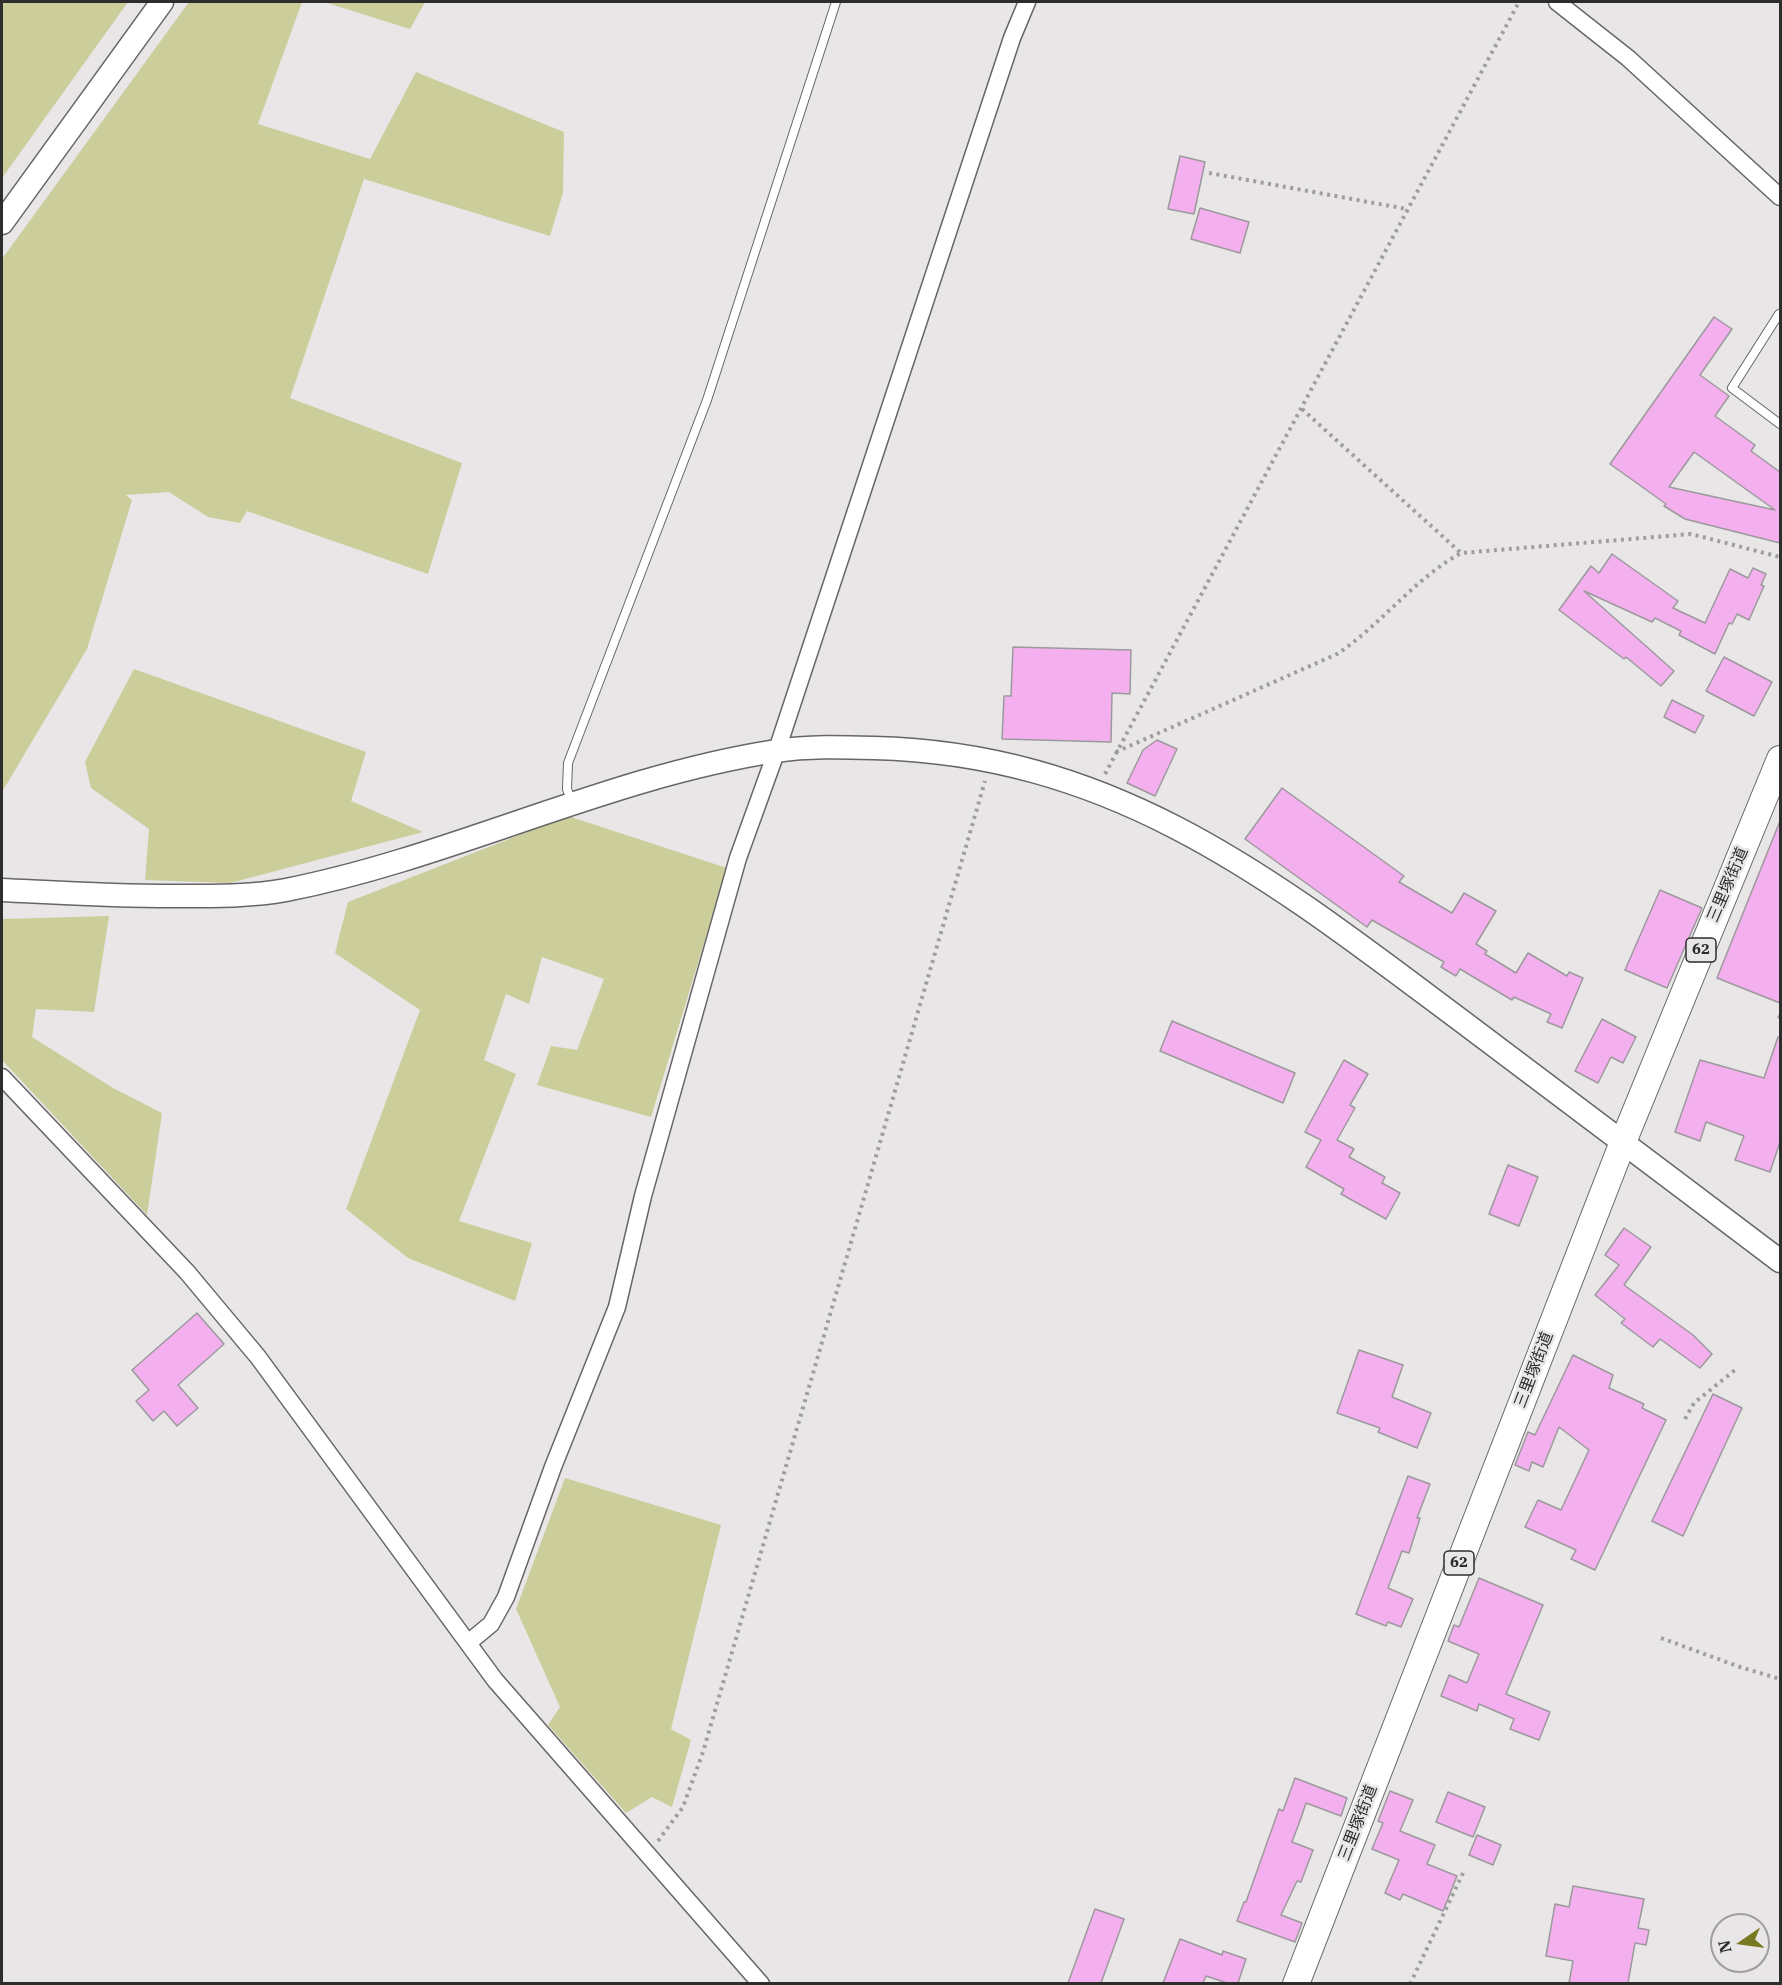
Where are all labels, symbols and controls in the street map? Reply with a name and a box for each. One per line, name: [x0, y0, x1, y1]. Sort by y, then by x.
street label: 三里塚街道: [1704, 844, 1752, 926]
road number: 62: [1686, 938, 1716, 962]
street label: 三里塚街道: [1511, 1329, 1557, 1411]
road number: 62: [1444, 1551, 1474, 1575]
street label: 三里塚街道: [1335, 1782, 1381, 1864]
north arrow: [1710, 1913, 1770, 1973]
text: N: [1713, 1938, 1736, 1955]

